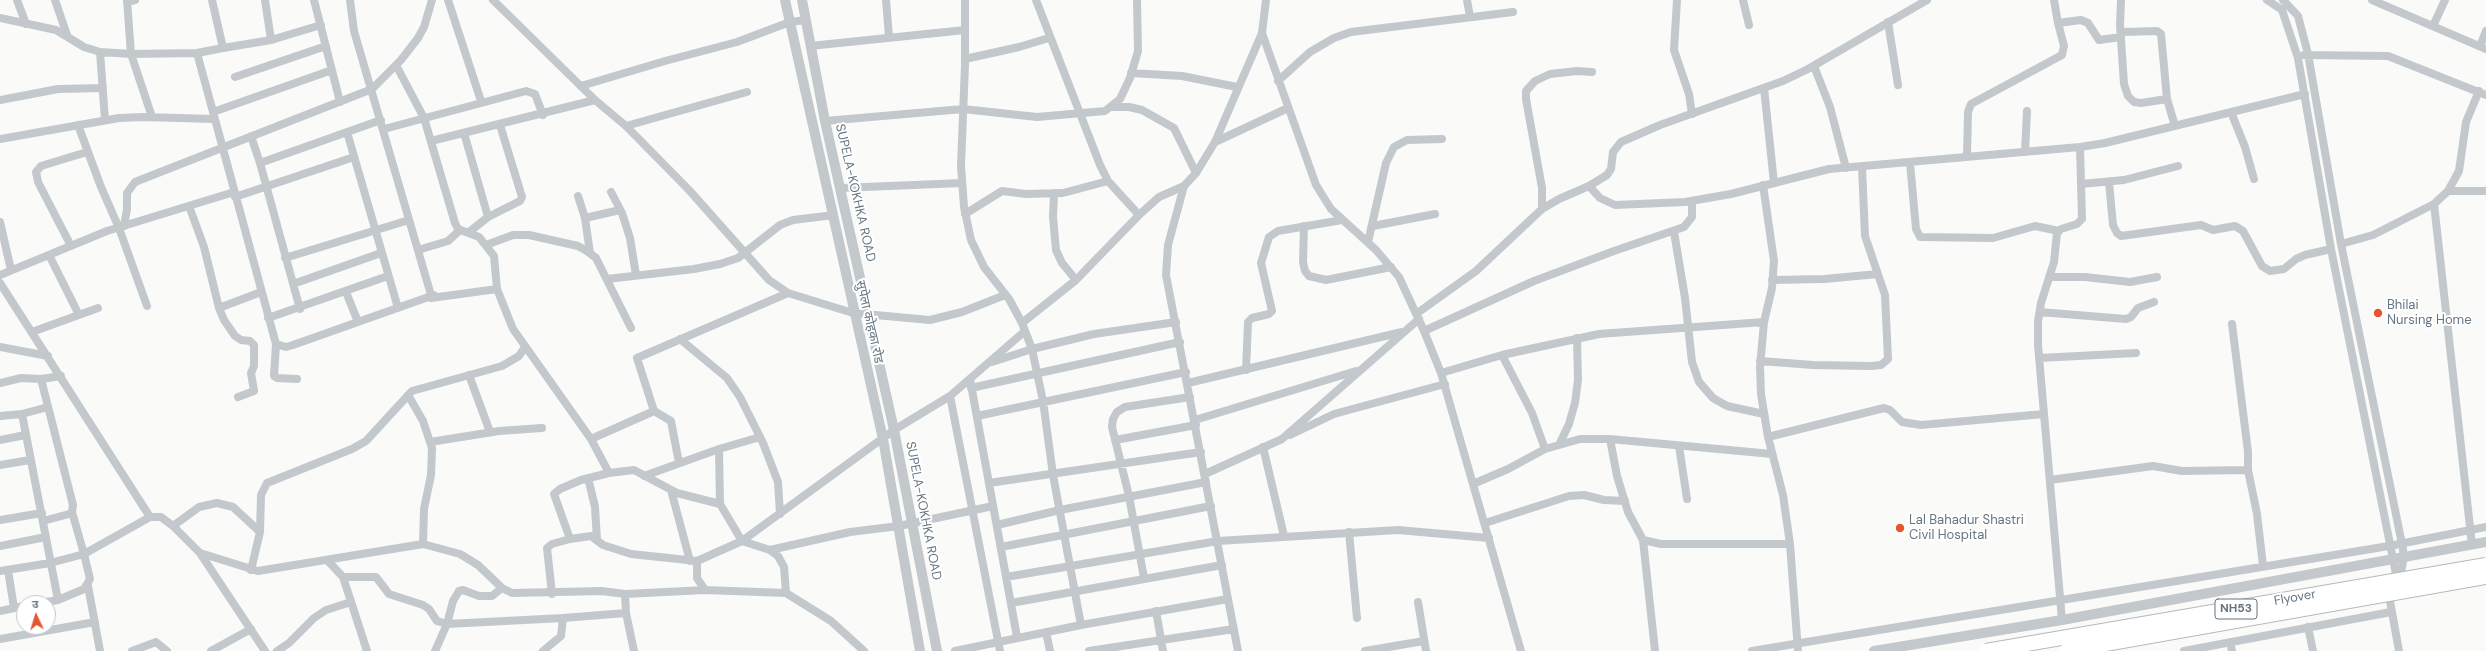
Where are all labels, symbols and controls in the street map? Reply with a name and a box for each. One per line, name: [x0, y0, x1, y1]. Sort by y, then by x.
street label: SUPELA-KOKHKA ROAD: [832, 123, 878, 263]
street label: सुपेला कोहका रोड: [852, 279, 886, 365]
place label: Bhilai Nursing Home: [2387, 298, 2472, 329]
marker: Bhilai Nursing Home: [2372, 307, 2384, 319]
street label: SUPELA-KOKHKA ROAD: [902, 440, 944, 582]
place label: Lal Bahadur Shastri Civil Hospital: [1909, 513, 2024, 544]
marker: Lal Bahadur Shastri Civil Hospital: [1894, 522, 1906, 534]
street label: Flyover: [2273, 587, 2317, 609]
north arrow: [16, 595, 56, 635]
text: उ: [32, 597, 39, 611]
road number: NH53: [2215, 599, 2257, 619]

